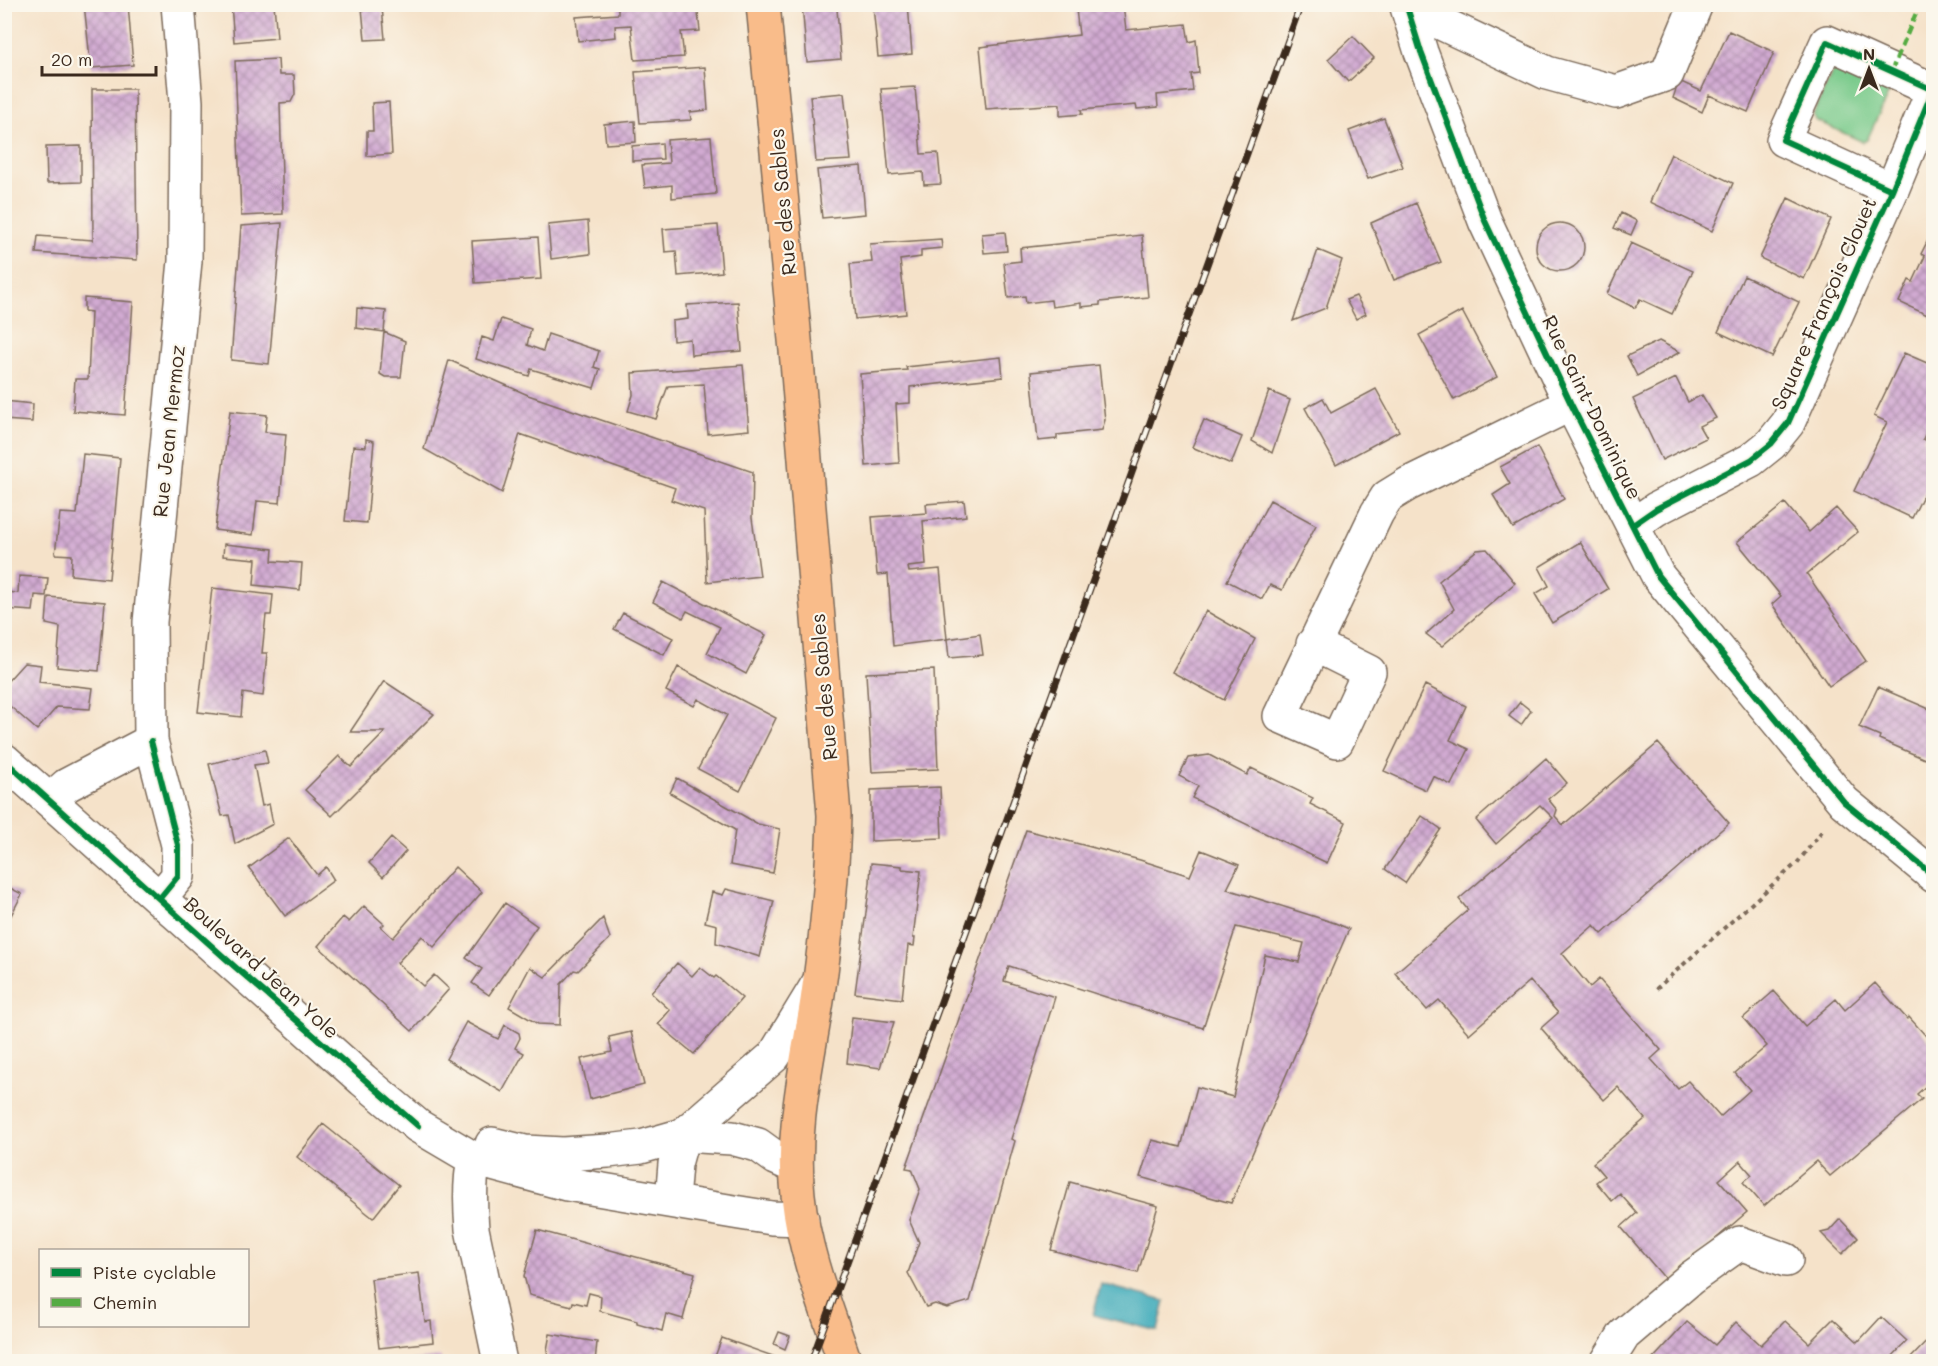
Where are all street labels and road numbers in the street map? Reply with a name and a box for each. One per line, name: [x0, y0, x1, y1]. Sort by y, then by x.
street label: Rue des Sables: [763, 127, 801, 277]
street label: Square François Clouet: [1764, 193, 1882, 413]
street label: Rue Saint-Dominique: [1537, 311, 1649, 503]
street label: Rue Jean Mermoz: [146, 344, 190, 518]
street label: Rue des Sables: [804, 612, 842, 762]
street label: Boulevard Jean Yole: [179, 890, 345, 1044]

